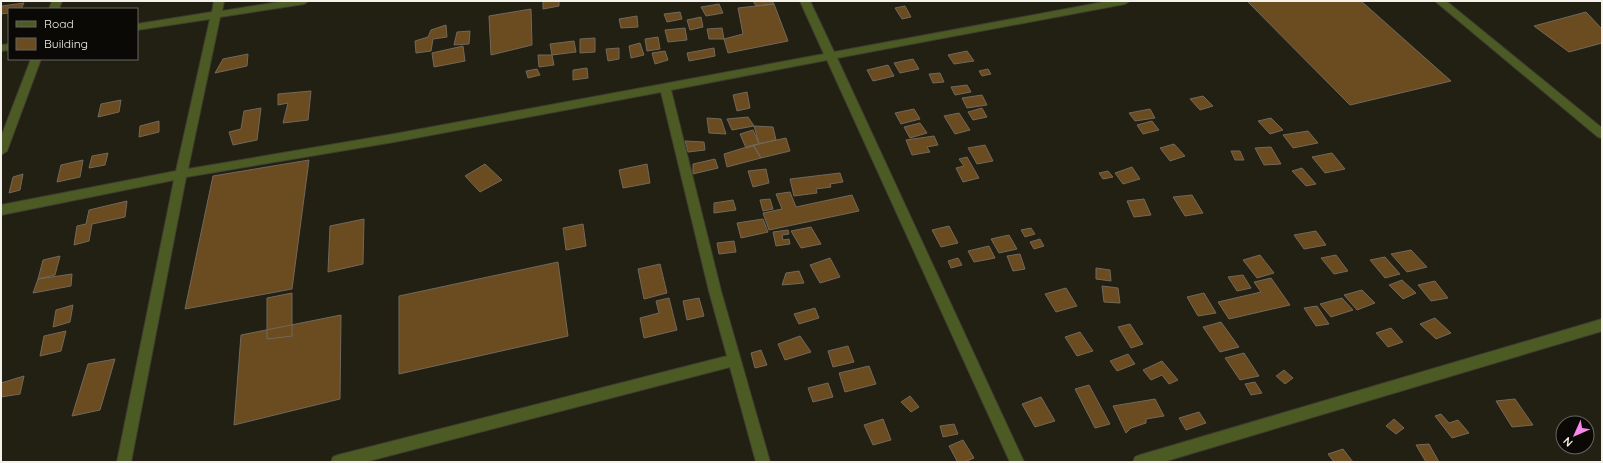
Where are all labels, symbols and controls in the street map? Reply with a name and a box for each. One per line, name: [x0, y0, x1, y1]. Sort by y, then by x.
legend: [8, 8, 138, 60]
text: Road: [44, 16, 74, 31]
text: Building: [44, 36, 88, 51]
north arrow: [1555, 415, 1595, 455]
text: N: [1560, 434, 1576, 450]

